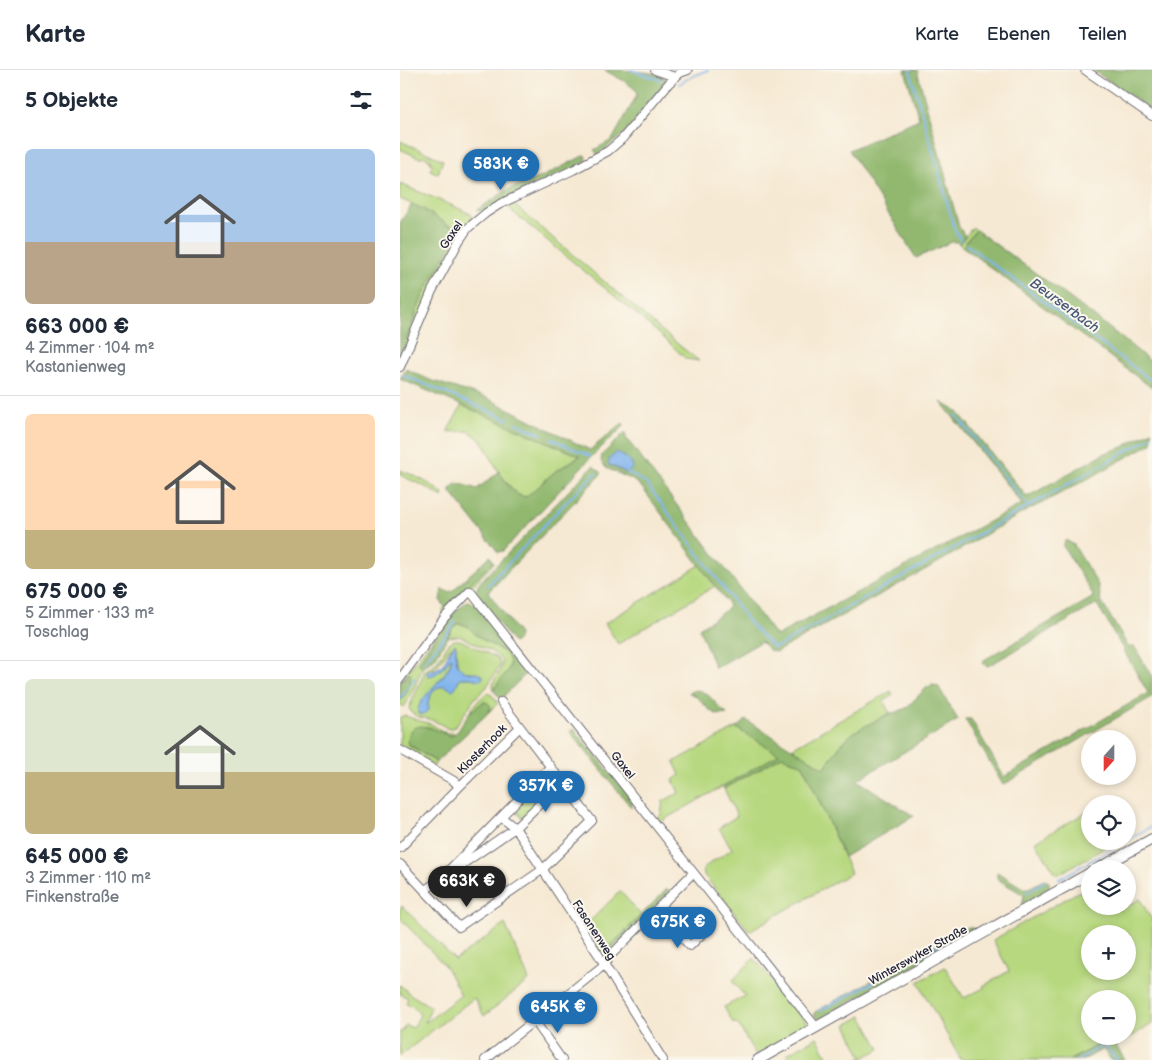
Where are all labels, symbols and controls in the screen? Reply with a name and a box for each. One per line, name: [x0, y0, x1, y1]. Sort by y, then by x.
text: Karte: [25, 20, 86, 49]
text: Karte: [915, 24, 959, 45]
text: Ebenen: [987, 24, 1050, 45]
text: Teilen: [1078, 24, 1127, 45]
icon: filters: [347, 86, 375, 114]
text: 5 Objekte: [25, 88, 118, 113]
pin: 583K €: [460, 148, 542, 191]
text: 583K €: [473, 155, 529, 174]
icon: home: [155, 181, 245, 271]
street label: Gaxel: [437, 218, 466, 252]
water label: Beurserbach: [1027, 275, 1103, 336]
text: 663 000 €: [25, 314, 129, 339]
text: 4 Zimmer · 104 m²: [25, 339, 155, 358]
text: Kastanienweg: [25, 358, 126, 377]
icon: home: [155, 447, 245, 537]
text: 675 000 €: [25, 579, 128, 604]
text: 5 Zimmer · 133 m²: [25, 604, 155, 623]
text: Toschlag: [25, 623, 89, 642]
icon: home: [155, 712, 245, 802]
street label: Klosterhook: [454, 721, 510, 777]
north arrow: [1081, 730, 1136, 785]
map controls: [1081, 730, 1136, 1045]
street label: Gaxel: [607, 749, 638, 782]
pin: 357K €: [505, 770, 587, 813]
text: 357K €: [519, 777, 573, 796]
button: locate: [1081, 795, 1136, 850]
text: 645 000 €: [25, 844, 129, 869]
button: layers: [1081, 860, 1136, 915]
pin: 663K €: [426, 866, 508, 908]
text: 3 Zimmer · 110 m²: [25, 869, 151, 888]
text: 663K €: [439, 872, 495, 891]
text: Finkenstraße: [25, 888, 119, 907]
street label: Fasanenweg: [569, 897, 619, 963]
pin: 675K €: [637, 906, 719, 949]
text: 675K €: [650, 913, 706, 932]
street label: Winterswyker Straße: [866, 922, 970, 989]
button: +: [1081, 925, 1136, 980]
button: −: [1081, 990, 1136, 1045]
pin: 645K €: [517, 992, 599, 1034]
text: 645K €: [530, 998, 586, 1017]

